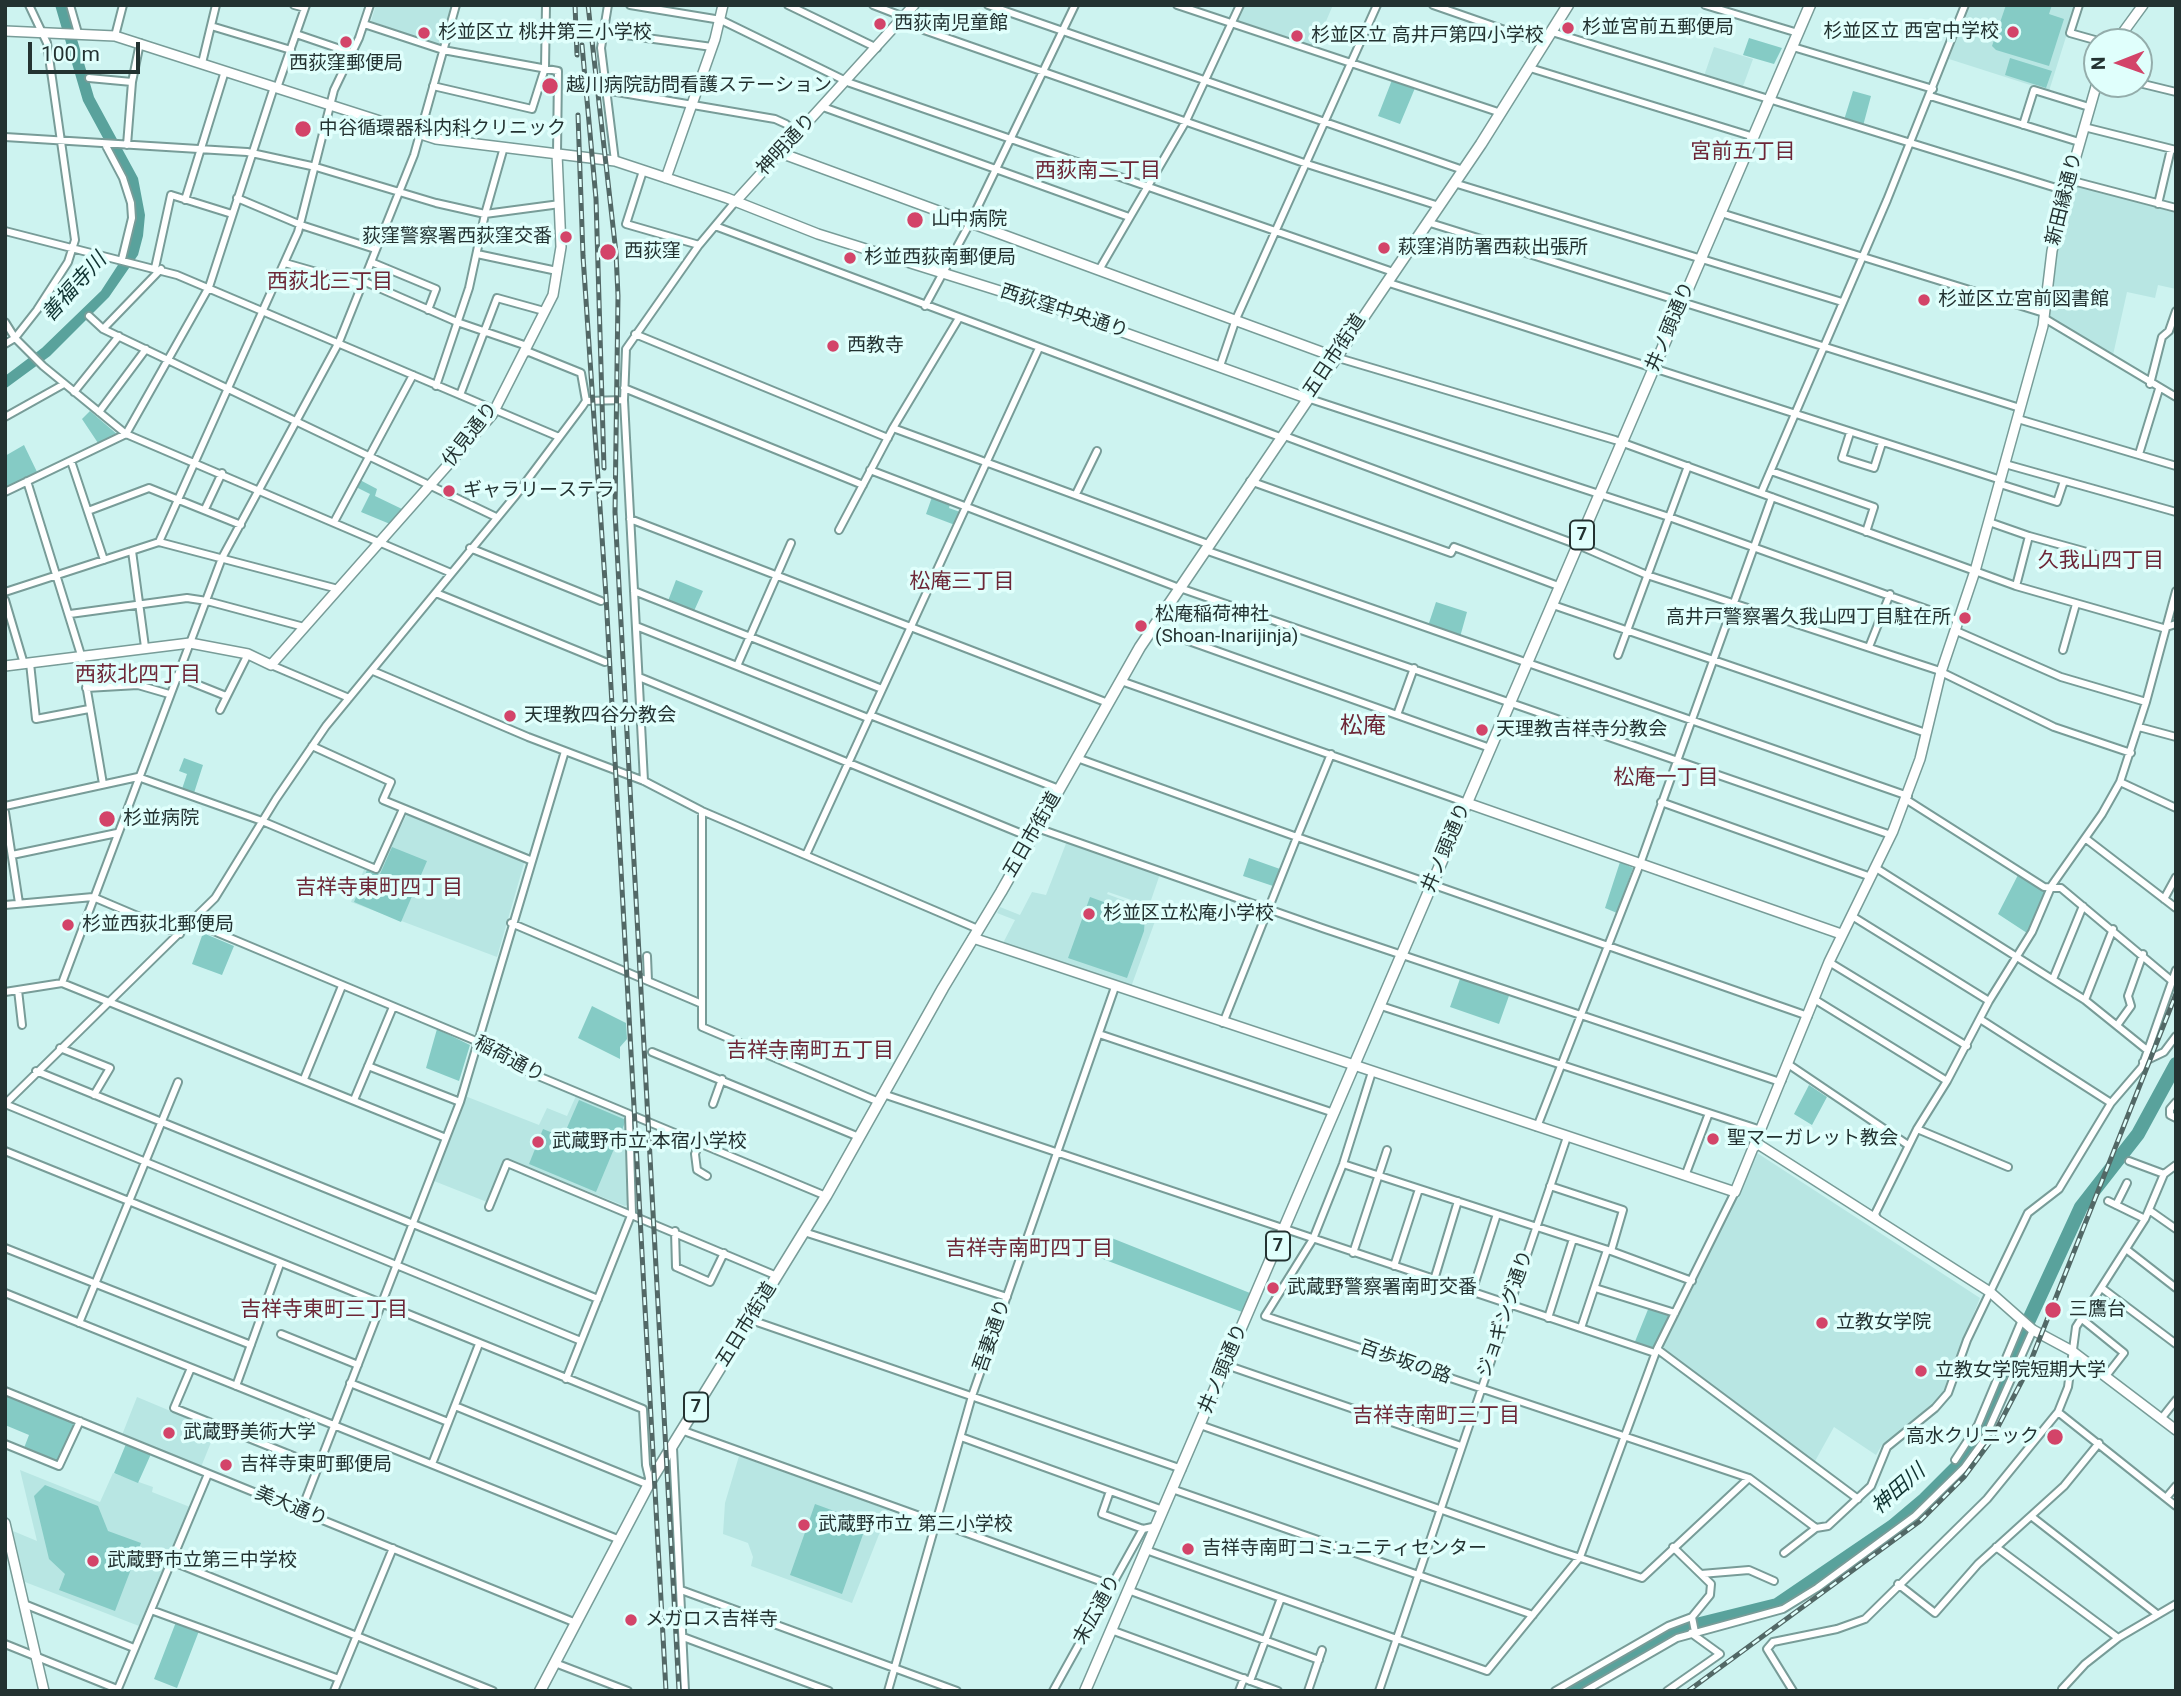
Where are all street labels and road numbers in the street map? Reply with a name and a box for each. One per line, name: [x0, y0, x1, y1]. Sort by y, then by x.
street label: 神明通り: [753, 109, 821, 181]
street label: 新田縁通り: [2042, 150, 2088, 248]
street label: 井ノ頭通り: [1642, 279, 1700, 375]
street label: 西荻窪中央通り: [997, 281, 1131, 343]
street label: 五日市街道: [1299, 310, 1371, 402]
street label: 伏見通り: [439, 398, 503, 472]
road number: 7: [1570, 520, 1594, 550]
street label: 五日市街道: [999, 788, 1067, 882]
street label: 井ノ頭通り: [1418, 800, 1476, 896]
street label: 稲荷通り: [470, 1032, 548, 1088]
road number: 7: [1266, 1232, 1290, 1260]
street label: ジョギング通り: [1474, 1247, 1538, 1381]
street label: 五日市街道: [712, 1279, 782, 1371]
street label: 吾妻通り: [970, 1296, 1016, 1376]
street label: 井ノ頭通り: [1195, 1321, 1253, 1417]
street label: 百歩坂の路: [1356, 1337, 1454, 1389]
road number: 7: [684, 1392, 708, 1422]
street label: 美大通り: [251, 1482, 331, 1532]
street label: 末広通り: [1070, 1571, 1126, 1649]

